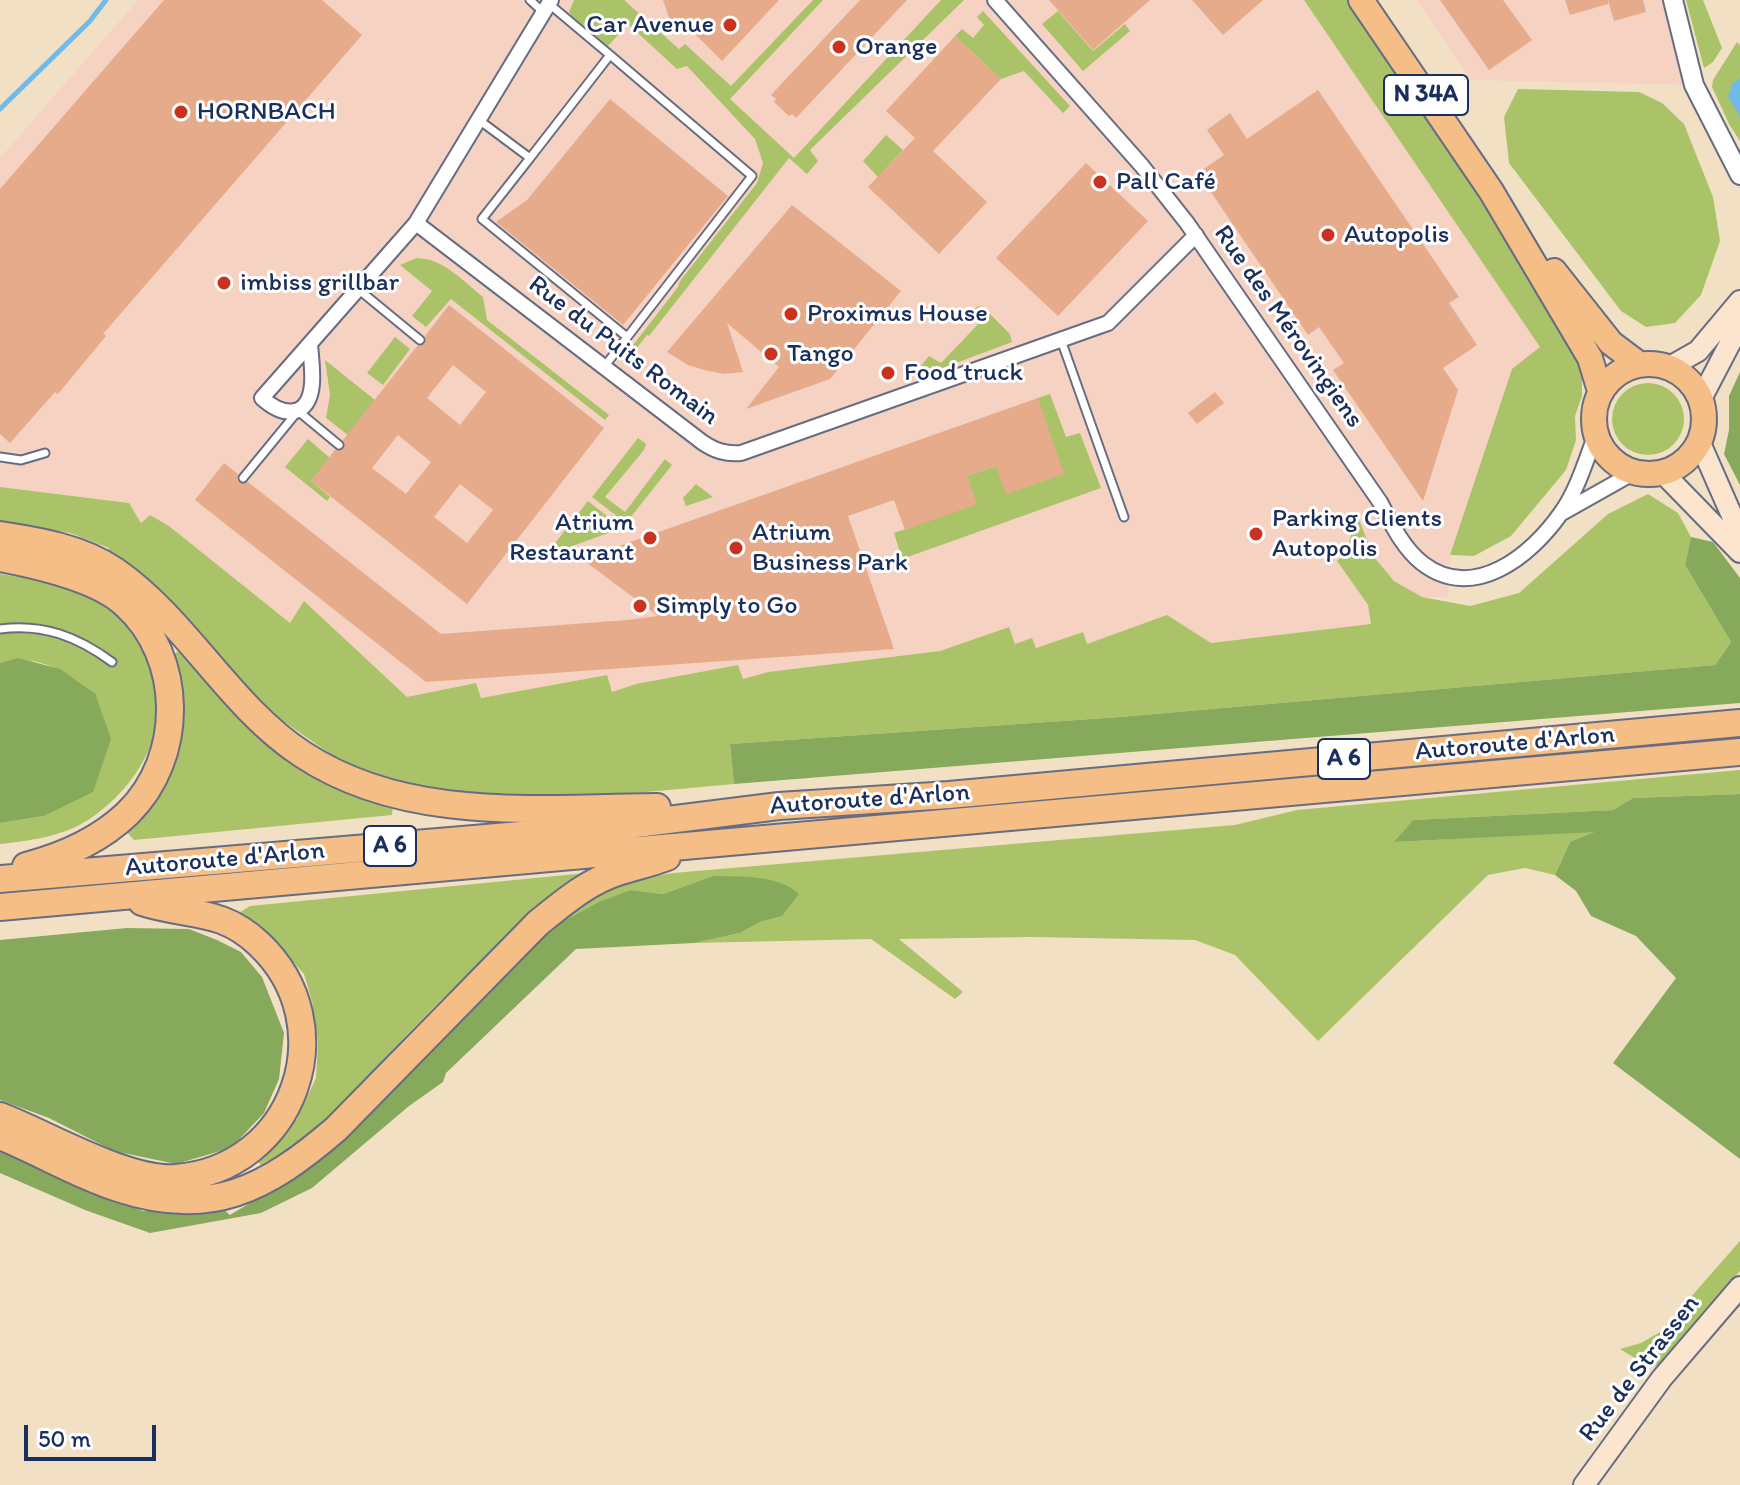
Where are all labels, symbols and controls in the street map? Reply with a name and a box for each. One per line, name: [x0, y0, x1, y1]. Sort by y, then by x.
place label: Car Avenue: [586, 9, 714, 41]
marker: Car Avenue: [721, 16, 739, 34]
place label: Orange: [855, 31, 937, 63]
marker: Orange: [830, 38, 848, 56]
road number: N 34A: [1384, 75, 1468, 115]
place label: HORNBACH: [197, 96, 336, 128]
marker: HORNBACH: [172, 103, 190, 121]
place label: Pall Café: [1116, 166, 1216, 198]
marker: Pall Café: [1091, 173, 1109, 191]
place label: Autopolis: [1344, 219, 1449, 251]
street label: Rue des Mérovingiens: [1206, 220, 1370, 434]
marker: Autopolis: [1319, 226, 1337, 244]
place label: imbiss grillbar: [240, 267, 399, 299]
street label: Rue du Puits Romain: [522, 269, 724, 433]
marker: imbiss grillbar: [215, 274, 233, 292]
place label: Proximus House: [807, 298, 988, 330]
marker: Proximus House: [782, 305, 800, 323]
place label: Tango: [787, 338, 854, 370]
marker: Tango: [762, 345, 780, 363]
place label: Food truck: [904, 357, 1023, 389]
marker: Food truck: [879, 364, 897, 382]
place label: Parking Clients Autopolis: [1272, 503, 1442, 564]
place label: Atrium Restaurant: [509, 507, 634, 568]
place label: Atrium Business Park: [752, 517, 908, 578]
marker: Parking Clients Autopolis: [1247, 525, 1265, 543]
marker: Atrium Restaurant: [641, 529, 659, 547]
marker: Atrium Business Park: [727, 539, 745, 557]
place label: Simply to Go: [656, 590, 798, 622]
marker: Simply to Go: [631, 597, 649, 615]
street label: Autoroute d'Arlon: [1414, 720, 1616, 768]
road number: A 6: [1318, 739, 1370, 779]
street label: Autoroute d'Arlon: [769, 777, 971, 823]
road number: A 6: [364, 826, 416, 866]
street label: Autoroute d'Arlon: [124, 836, 326, 884]
street label: Rue de Strassen: [1573, 1289, 1707, 1449]
scale bar: [28, 1409, 160, 1459]
text: 50 m: [38, 1424, 91, 1453]

